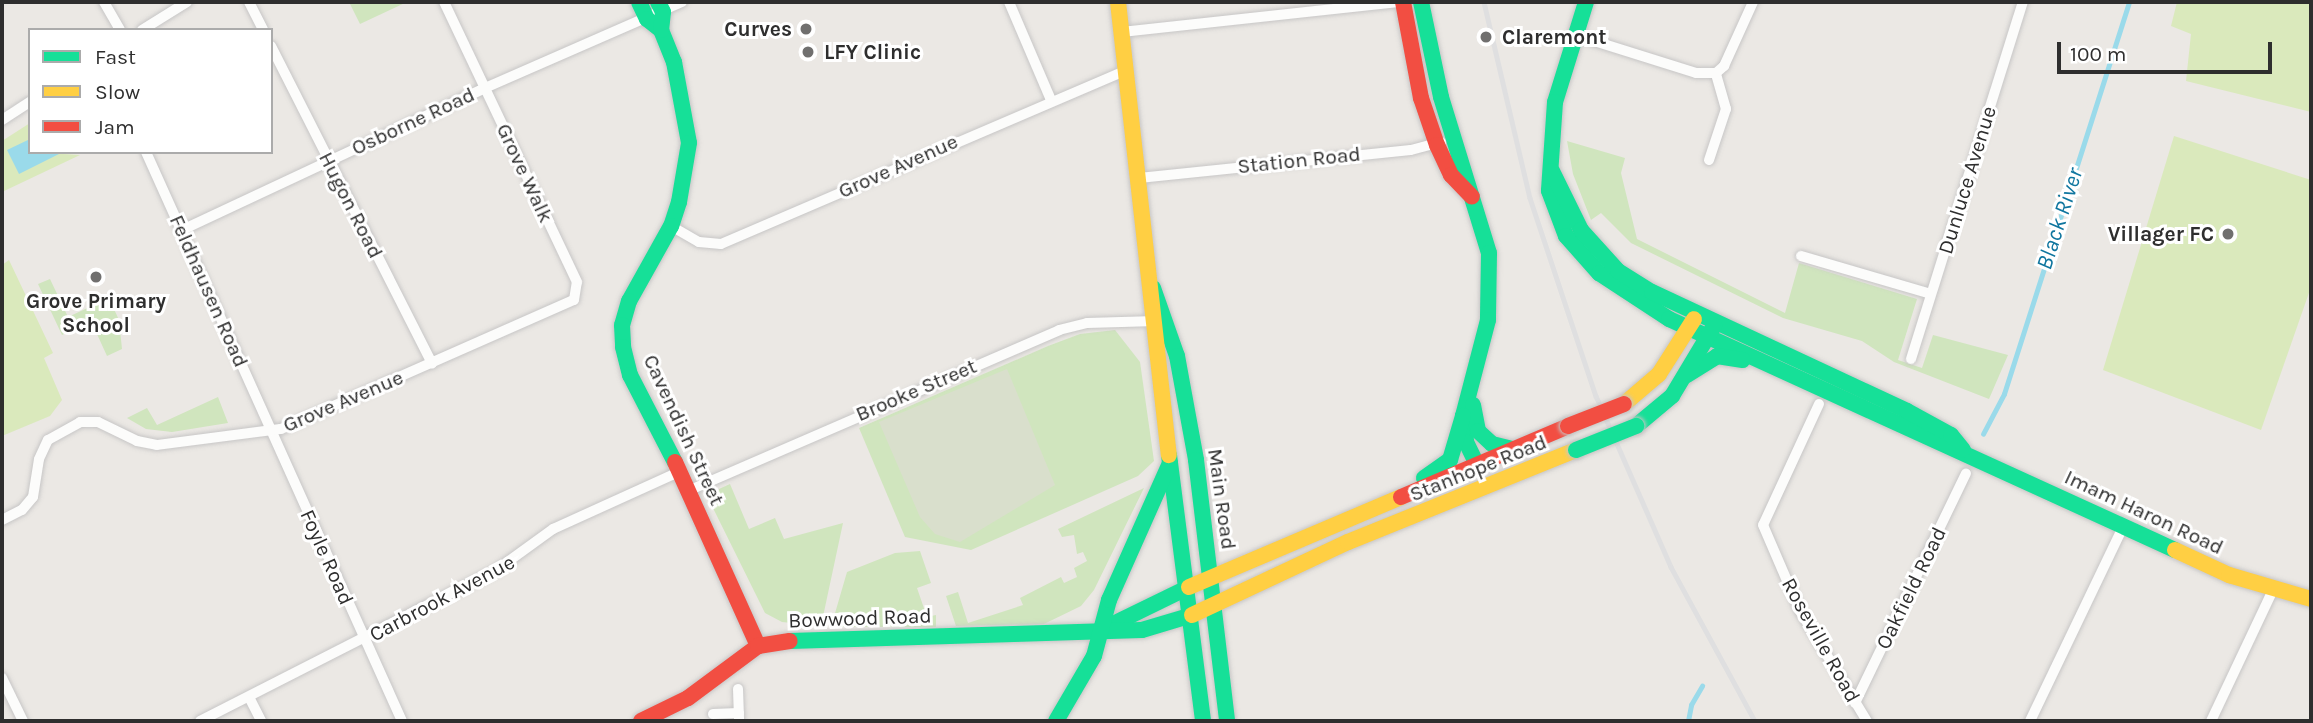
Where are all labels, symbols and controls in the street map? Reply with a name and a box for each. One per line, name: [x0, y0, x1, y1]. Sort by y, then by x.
place label: Curves: [724, 16, 792, 42]
marker: Curves: [798, 21, 814, 37]
place label: Claremont: [1502, 24, 1607, 50]
marker: Claremont: [1476, 27, 1496, 47]
legend: [28, 28, 273, 154]
scale bar: [2061, 28, 2276, 72]
place label: LFY Clinic: [824, 39, 921, 65]
marker: LFY Clinic: [798, 42, 818, 62]
text: 100 m: [2070, 42, 2127, 66]
text: Fast: [95, 45, 136, 69]
text: Slow: [95, 80, 140, 104]
street label: Osborne Road: [347, 82, 479, 160]
street label: Dunluce Avenue: [1933, 103, 2001, 257]
text: Jam: [95, 115, 135, 139]
street label: Grove Walk: [491, 120, 559, 226]
street label: Grove Avenue: [834, 128, 962, 204]
street label: Station Road: [1236, 141, 1362, 179]
street label: Hugon Road: [313, 148, 389, 262]
water label: Black River: [2031, 165, 2089, 273]
street label: Feldhausen Road: [164, 211, 254, 371]
place label: Villager FC: [2108, 221, 2214, 247]
marker: Villager FC: [2220, 226, 2236, 242]
marker: Grove Primary School: [88, 269, 104, 285]
place label: Grove Primary School: [26, 288, 166, 338]
street label: Cavendish Street: [638, 351, 730, 509]
street label: Brooke Street: [852, 353, 980, 427]
street label: Grove Avenue: [279, 364, 407, 438]
street label: Stanhope Road: [1406, 429, 1550, 507]
street label: Main Road: [1202, 447, 1242, 551]
street label: Imam Haron Road: [2061, 464, 2227, 560]
street label: Foyle Road: [295, 505, 359, 609]
street label: Oakfield Road: [1871, 523, 1951, 653]
street label: Carbrook Avenue: [365, 549, 519, 647]
street label: Roseville Road: [1776, 573, 1866, 707]
street label: Bowwood Road: [788, 603, 932, 633]

